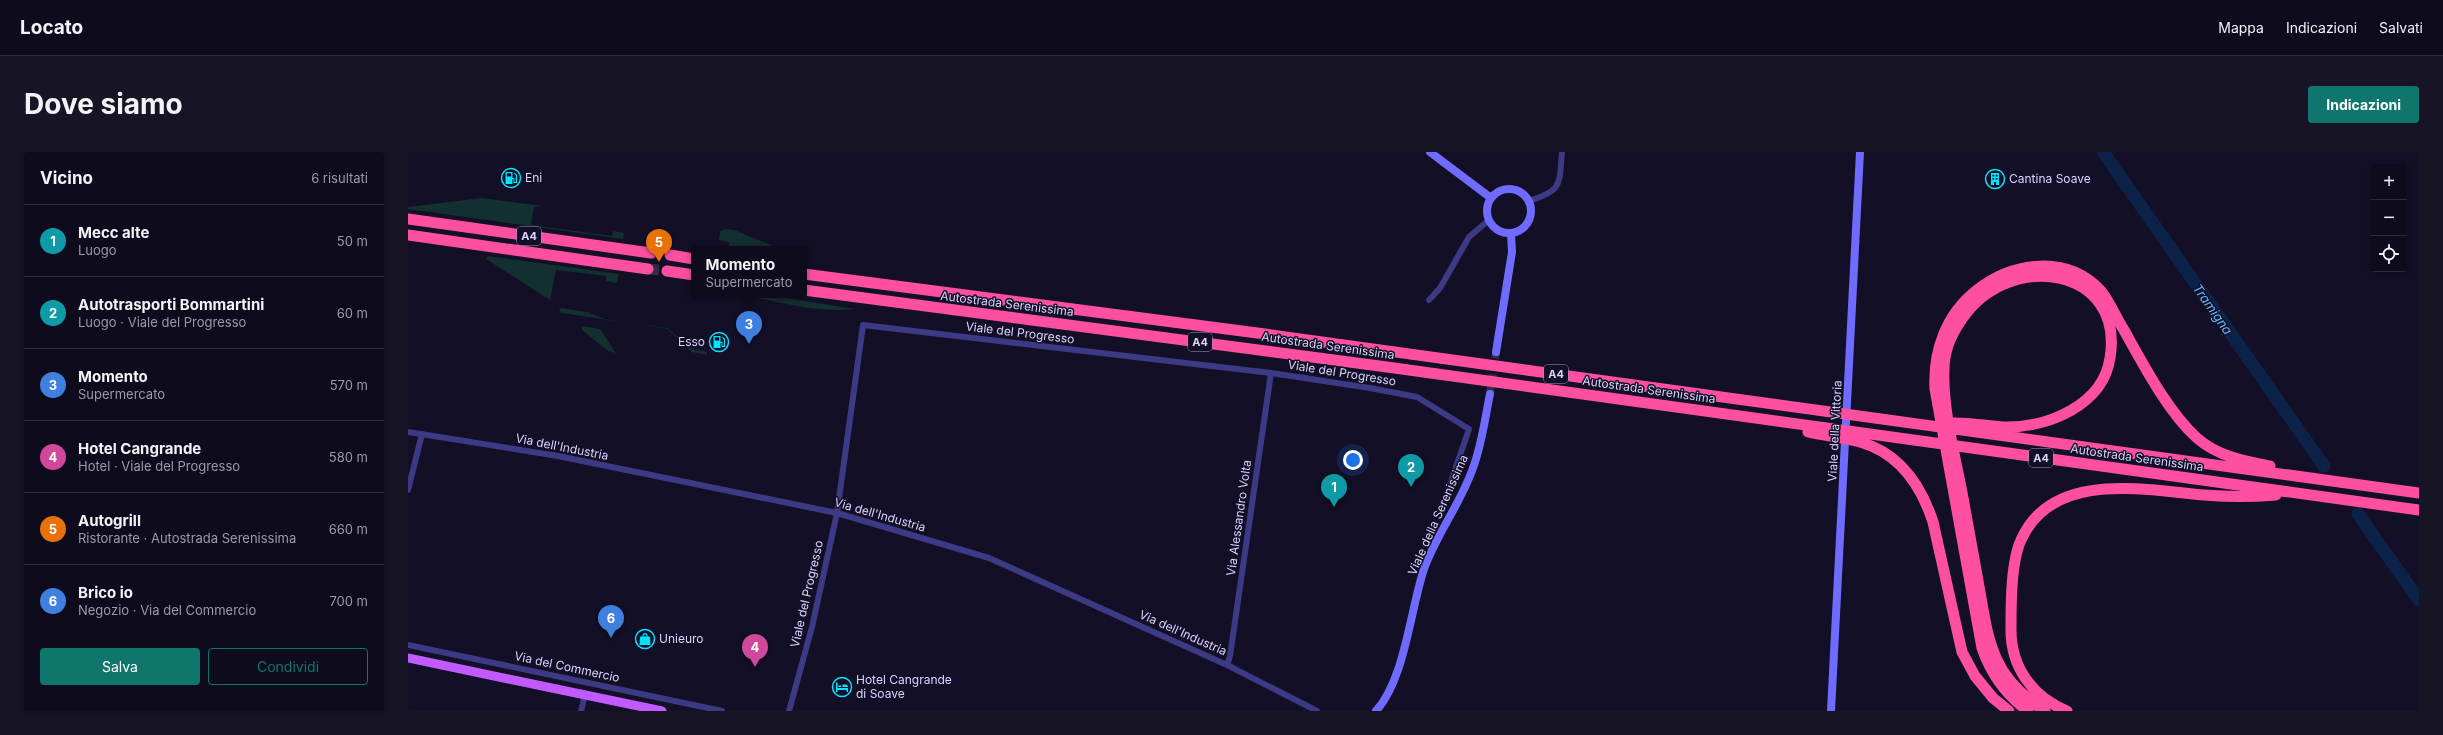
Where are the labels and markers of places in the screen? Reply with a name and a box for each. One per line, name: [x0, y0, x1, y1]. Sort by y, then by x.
fuel station icon: Eni: [500, 167, 522, 189]
building icon: Cantina Soave: [1984, 168, 2006, 190]
place label: Eni: [525, 170, 542, 185]
place label: Cantina Soave: [2009, 171, 2091, 186]
pin: 5: [646, 229, 672, 262]
pin: 3: [736, 311, 762, 344]
fuel station icon: Esso: [708, 331, 730, 353]
place label: Esso: [678, 334, 705, 349]
pin: 2: [1398, 454, 1424, 487]
pin: 1: [1321, 474, 1347, 507]
pin: 6: [598, 605, 624, 638]
shop icon: Unieuro: [634, 628, 656, 650]
place label: Unieuro: [659, 631, 704, 646]
pin: 4: [742, 634, 768, 667]
place label: Hotel Cangrande di Soave: [856, 672, 952, 701]
hotel icon: Hotel Cangrande di Soave: [831, 676, 853, 698]

